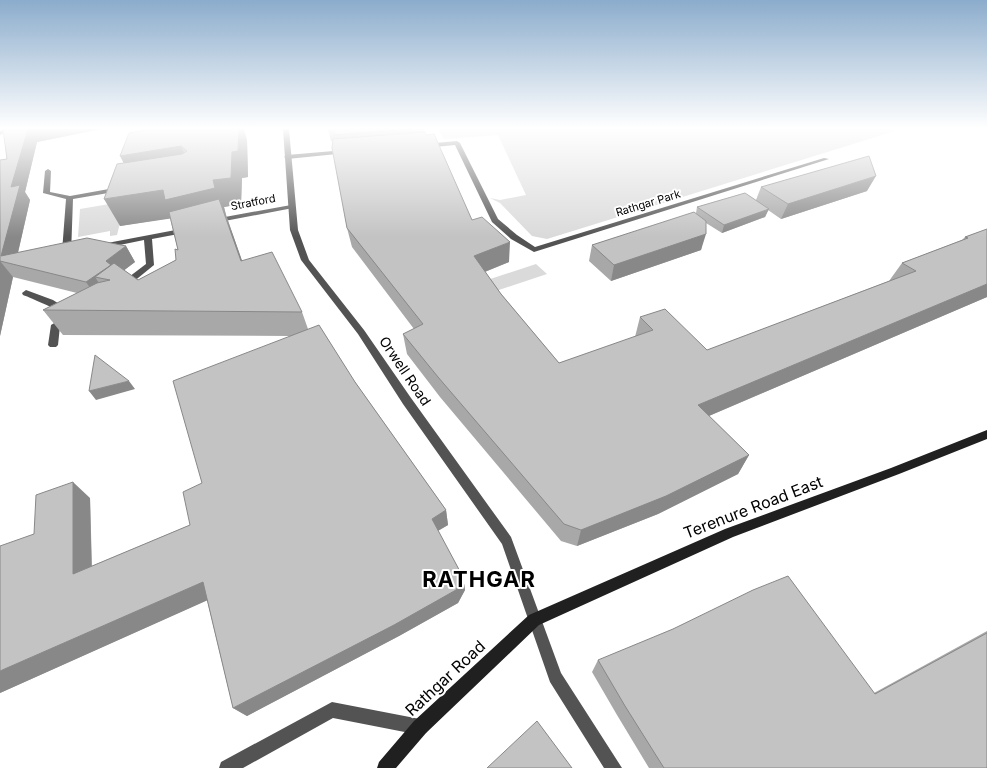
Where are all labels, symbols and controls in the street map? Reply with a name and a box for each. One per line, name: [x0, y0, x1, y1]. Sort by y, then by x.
street label: Rathgar Park: [614, 187, 682, 219]
street label: Stratford: [229, 191, 277, 213]
street label: Orwell Road: [376, 333, 435, 409]
street label: Terenure Road East: [681, 471, 825, 543]
district label: RATHGAR: [422, 566, 536, 592]
street label: Rathgar Road: [401, 636, 489, 720]

